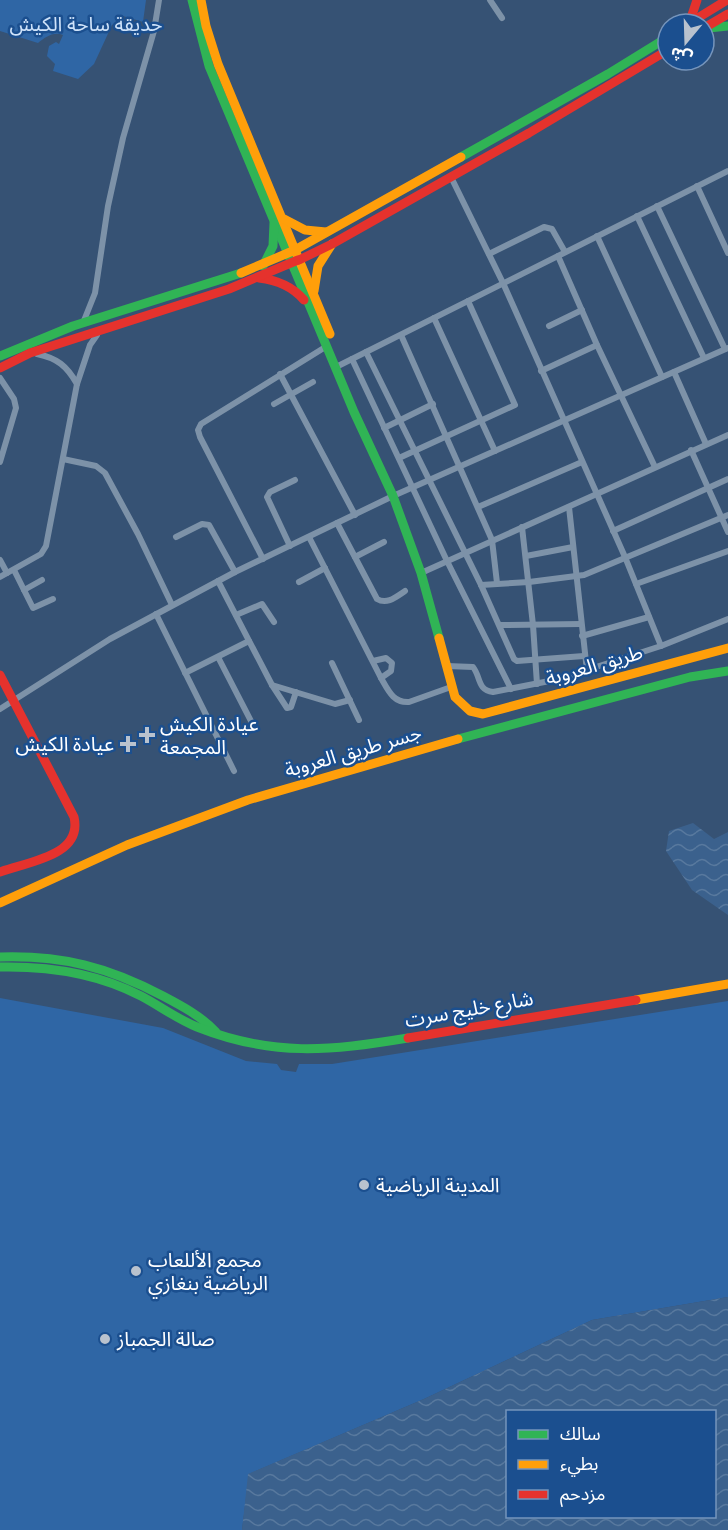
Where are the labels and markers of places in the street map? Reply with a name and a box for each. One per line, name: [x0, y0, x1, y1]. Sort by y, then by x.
place label: عيادة الكيش المجمعة: [160, 712, 259, 759]
marker: عيادة الكيش المجمعة: [138, 726, 156, 744]
place label: عيادة الكيش: [15, 732, 114, 756]
marker: عيادة الكيش: [119, 735, 137, 753]
place label: المدينة الرياضية: [376, 1173, 500, 1197]
marker: المدينة الرياضية: [357, 1178, 371, 1192]
place label: مجمع الأللعاب الرياضية بنغازي: [148, 1248, 268, 1299]
marker: مجمع الأللعاب الرياضية بنغازي: [129, 1264, 143, 1278]
place label: صالة الجمباز: [116, 1327, 215, 1351]
marker: صالة الجمباز: [98, 1332, 112, 1346]

